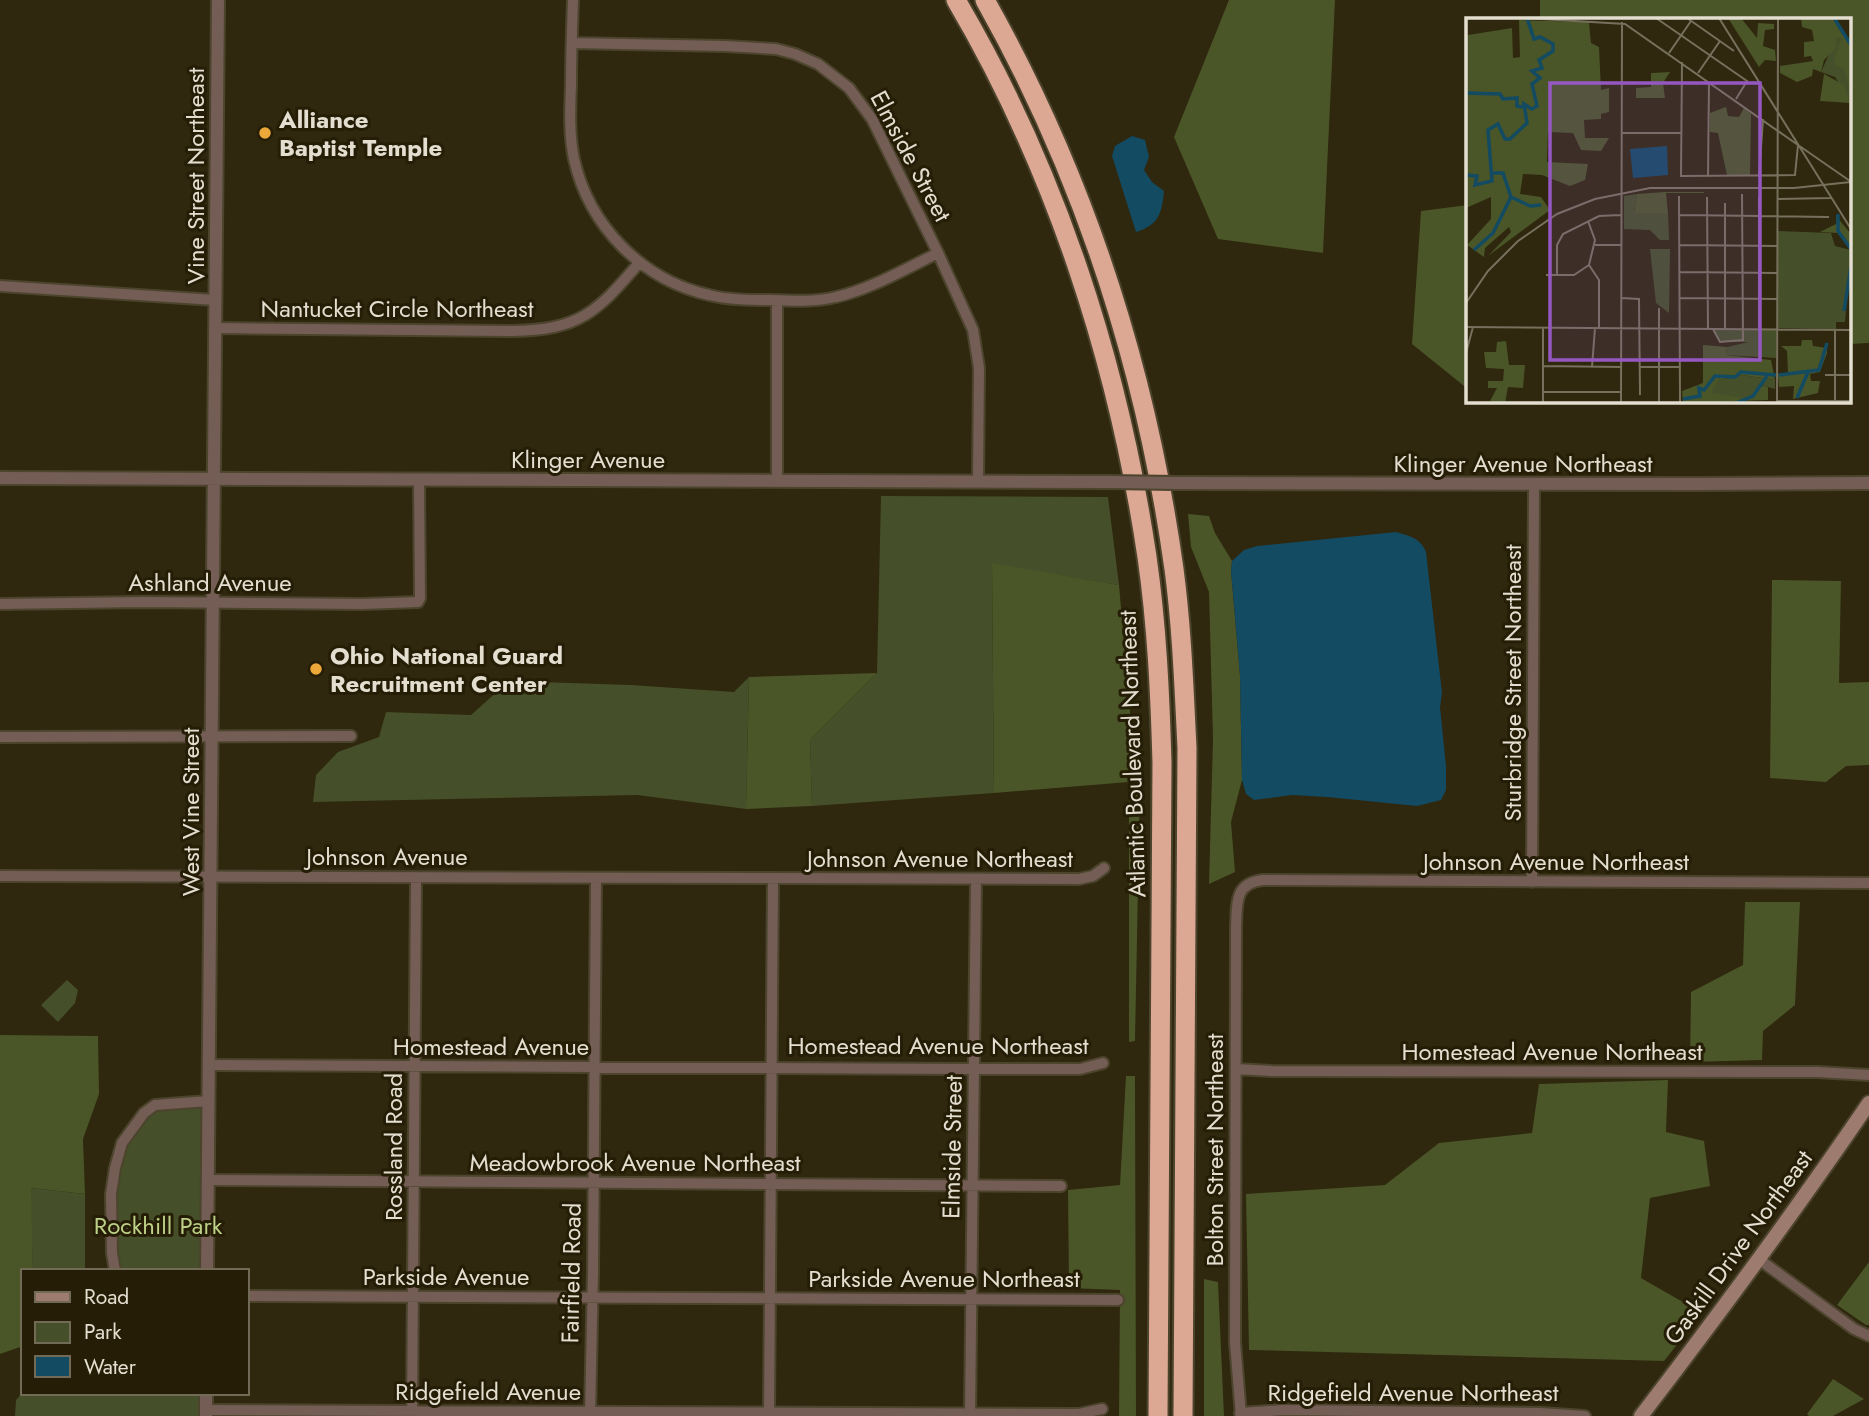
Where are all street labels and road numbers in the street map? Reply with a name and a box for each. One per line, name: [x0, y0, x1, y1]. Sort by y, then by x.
street label: Vine Street Northeast: [178, 68, 213, 284]
street label: Elmside Street: [862, 84, 960, 228]
street label: Nantucket Circle Northeast: [261, 291, 534, 326]
street label: Klinger Avenue: [511, 442, 665, 477]
street label: Klinger Avenue Northeast: [1394, 446, 1653, 481]
street label: Sturbridge Street Northeast: [1495, 544, 1530, 821]
street label: Ashland Avenue: [128, 565, 292, 600]
street label: Atlantic Boulevard Northeast: [1109, 610, 1155, 898]
street label: West Vine Street: [173, 728, 208, 896]
street label: Johnson Avenue: [303, 839, 468, 874]
street label: Johnson Avenue Northeast: [804, 841, 1073, 876]
street label: Johnson Avenue Northeast: [1420, 844, 1689, 879]
street label: Homestead Avenue Northeast: [787, 1028, 1089, 1063]
street label: Homestead Avenue: [393, 1029, 589, 1064]
street label: Bolton Street Northeast: [1197, 1033, 1232, 1266]
street label: Homestead Avenue Northeast: [1401, 1034, 1703, 1069]
street label: Rossland Road: [376, 1073, 411, 1221]
street label: Elmside Street: [933, 1075, 971, 1219]
street label: Gaskill Drive Northeast: [1655, 1142, 1821, 1352]
street label: Meadowbrook Avenue Northeast: [469, 1145, 801, 1180]
street label: Fairfield Road: [552, 1202, 590, 1344]
street label: Parkside Avenue: [363, 1259, 529, 1294]
street label: Parkside Avenue Northeast: [808, 1261, 1080, 1296]
street label: Ridgefield Avenue: [395, 1374, 581, 1409]
street label: Ridgefield Avenue Northeast: [1268, 1375, 1559, 1410]

